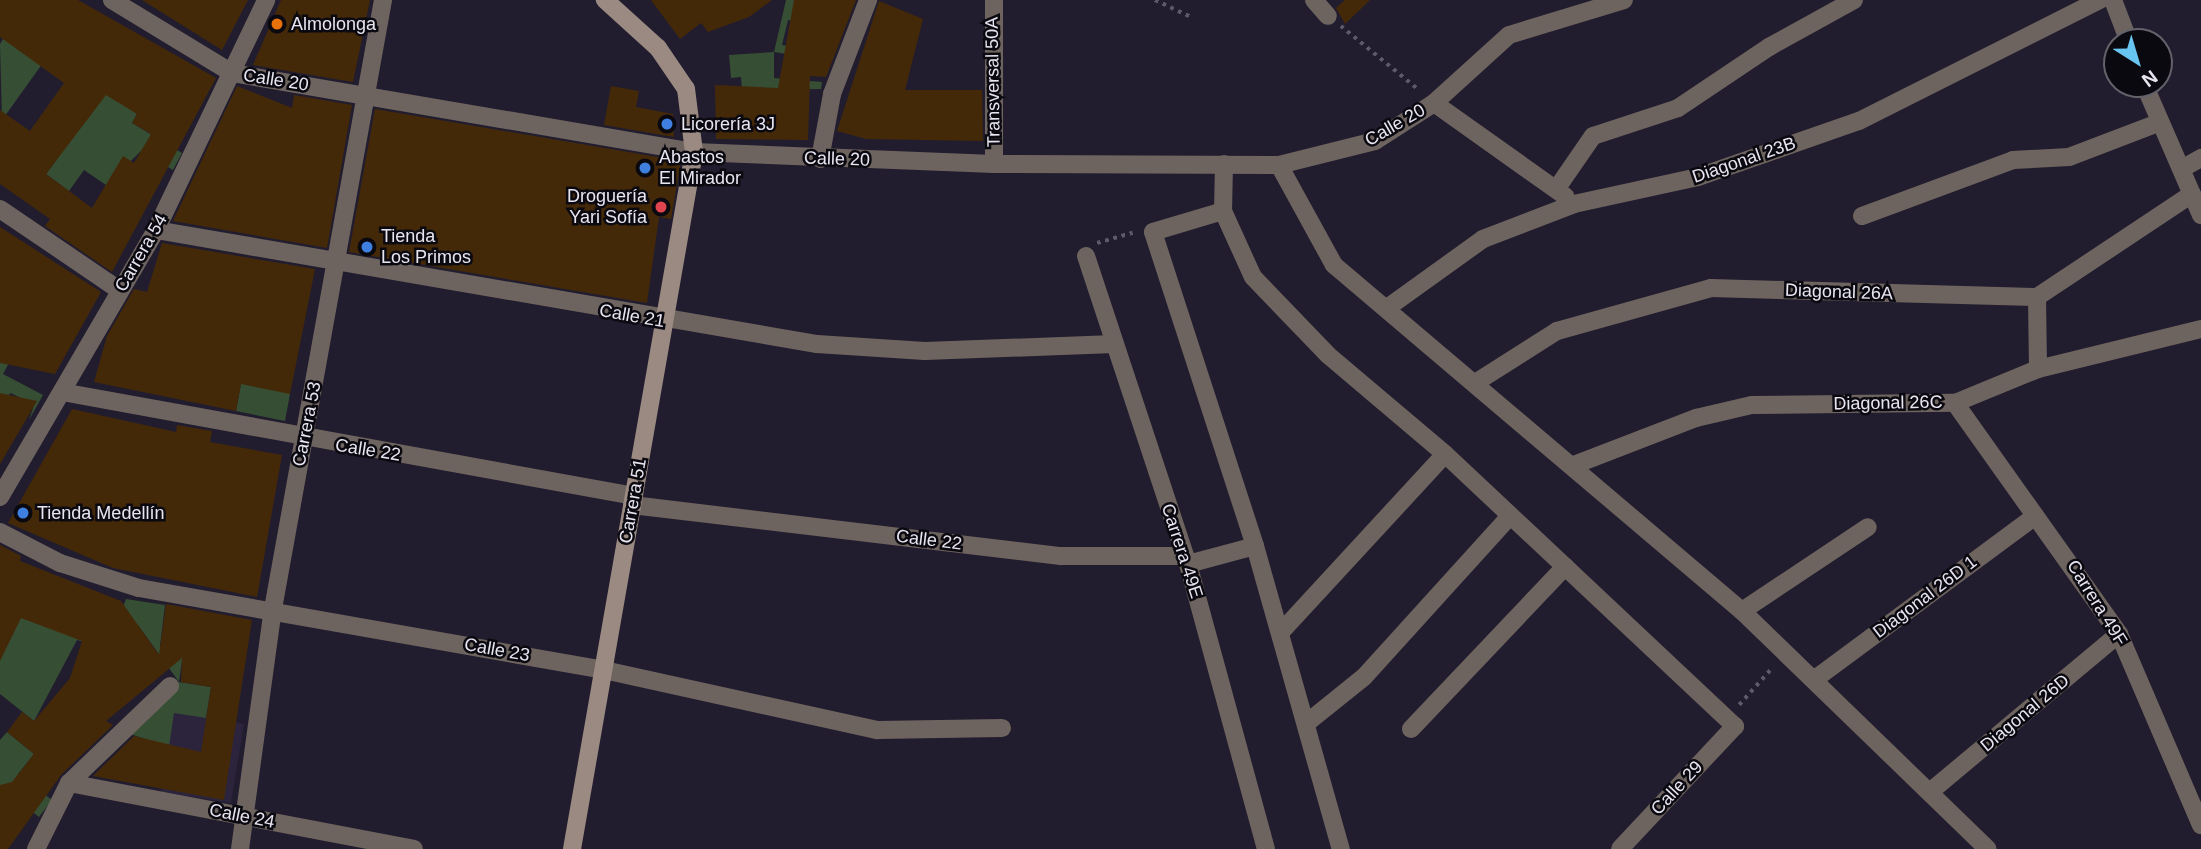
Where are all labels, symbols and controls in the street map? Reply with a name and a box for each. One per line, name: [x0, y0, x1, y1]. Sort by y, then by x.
place label: Almolonga: [291, 13, 376, 35]
marker: Almolonga: [269, 16, 285, 32]
street label: Transversal 50A: [981, 17, 1005, 147]
north arrow: [2103, 28, 2173, 98]
street label: Calle 20: [242, 64, 310, 96]
text: N: [2138, 66, 2162, 91]
street label: Calle 20: [1361, 99, 1429, 151]
place label: Licorería 3J: [681, 113, 775, 135]
marker: Licorería 3J: [659, 116, 675, 132]
street label: Diagonal 23B: [1689, 132, 1799, 188]
place label: Abastos El Mirador: [659, 147, 741, 190]
street label: Calle 20: [804, 147, 870, 171]
marker: Abastos El Mirador: [637, 160, 653, 176]
place label: Droguería Yari Sofía: [567, 186, 647, 228]
marker: Droguería Yari Sofía: [653, 199, 669, 215]
street label: Carrera 54: [110, 210, 172, 296]
place label: Tienda Los Primos: [381, 226, 471, 268]
marker: Tienda Los Primos: [359, 239, 375, 255]
street label: Diagonal 26A: [1785, 279, 1893, 305]
street label: Calle 21: [598, 300, 666, 332]
street label: Carrera 53: [288, 380, 326, 468]
street label: Diagonal 26C: [1833, 391, 1943, 415]
street label: Calle 22: [334, 434, 402, 466]
street label: Carrera 51: [615, 457, 651, 545]
street label: Carrera 49E: [1157, 501, 1207, 601]
place label: Tienda Medellín: [37, 502, 164, 524]
marker: Tienda Medellín: [15, 505, 31, 521]
street label: Calle 22: [895, 525, 963, 555]
street label: Diagonal 26D 1: [1869, 551, 1981, 643]
street label: Carrera 49F: [2062, 556, 2132, 650]
street label: Calle 23: [463, 634, 531, 666]
street label: Diagonal 26D: [1976, 670, 2074, 756]
street label: Calle 29: [1647, 756, 1707, 820]
street label: Calle 24: [208, 799, 276, 833]

